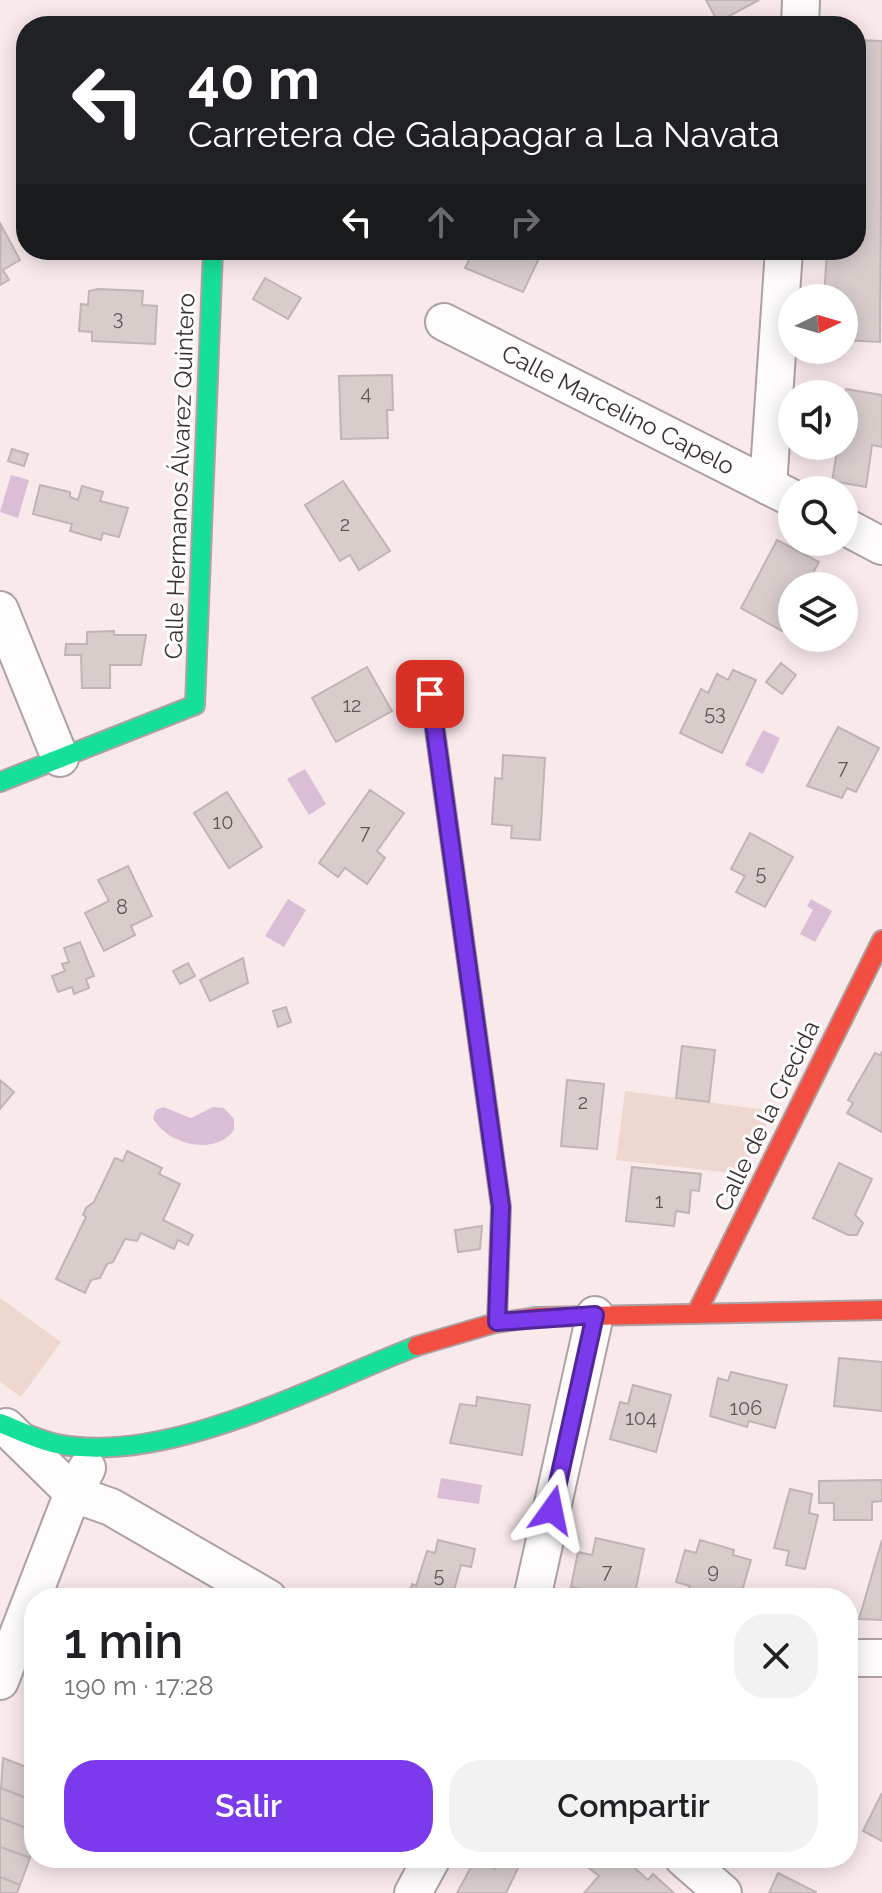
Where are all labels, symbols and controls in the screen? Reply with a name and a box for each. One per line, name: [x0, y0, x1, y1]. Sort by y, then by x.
text: 40 m: [188, 46, 320, 112]
icon: left: [56, 48, 160, 152]
text: Carretera de Galapagar a La Navata: [188, 113, 780, 155]
icon: left: [335, 200, 379, 244]
icon: ahead: [419, 200, 463, 244]
icon: right: [503, 200, 547, 244]
north arrow: [778, 284, 858, 364]
map controls: [778, 284, 858, 652]
street label: Calle Hermanos Álvarez Quintero: [159, 292, 200, 660]
house number: 3: [113, 306, 123, 330]
street label: Calle Marcelino Capelo: [497, 338, 739, 481]
button: sound: [778, 380, 858, 460]
house number: 4: [361, 381, 372, 405]
button: search: [778, 476, 858, 556]
house number: 2: [340, 512, 350, 536]
button: layers: [778, 572, 858, 652]
pin: [396, 660, 464, 728]
icon: arrive: [408, 672, 452, 716]
house number: 12: [343, 693, 361, 717]
house number: 53: [704, 701, 726, 725]
house number: 7: [838, 755, 849, 779]
house number: 10: [213, 810, 233, 834]
house number: 7: [360, 820, 371, 844]
house number: 5: [756, 861, 767, 885]
house number: 8: [116, 895, 128, 919]
street label: Calle de la Crecida: [708, 1016, 825, 1216]
house number: 2: [578, 1090, 588, 1114]
house number: 1: [655, 1189, 664, 1213]
house number: 106: [730, 1396, 762, 1420]
house number: 104: [625, 1406, 657, 1430]
position arrow: [510, 1468, 594, 1552]
house number: 7: [602, 1559, 613, 1583]
house number: 9: [707, 1559, 719, 1583]
house number: 5: [434, 1563, 445, 1587]
text: 1 min: [64, 1613, 183, 1669]
button: close: [734, 1614, 818, 1698]
text: 190 m · 17:28: [64, 1671, 214, 1701]
button: Salir: [64, 1760, 433, 1852]
button: Compartir: [449, 1760, 818, 1852]

